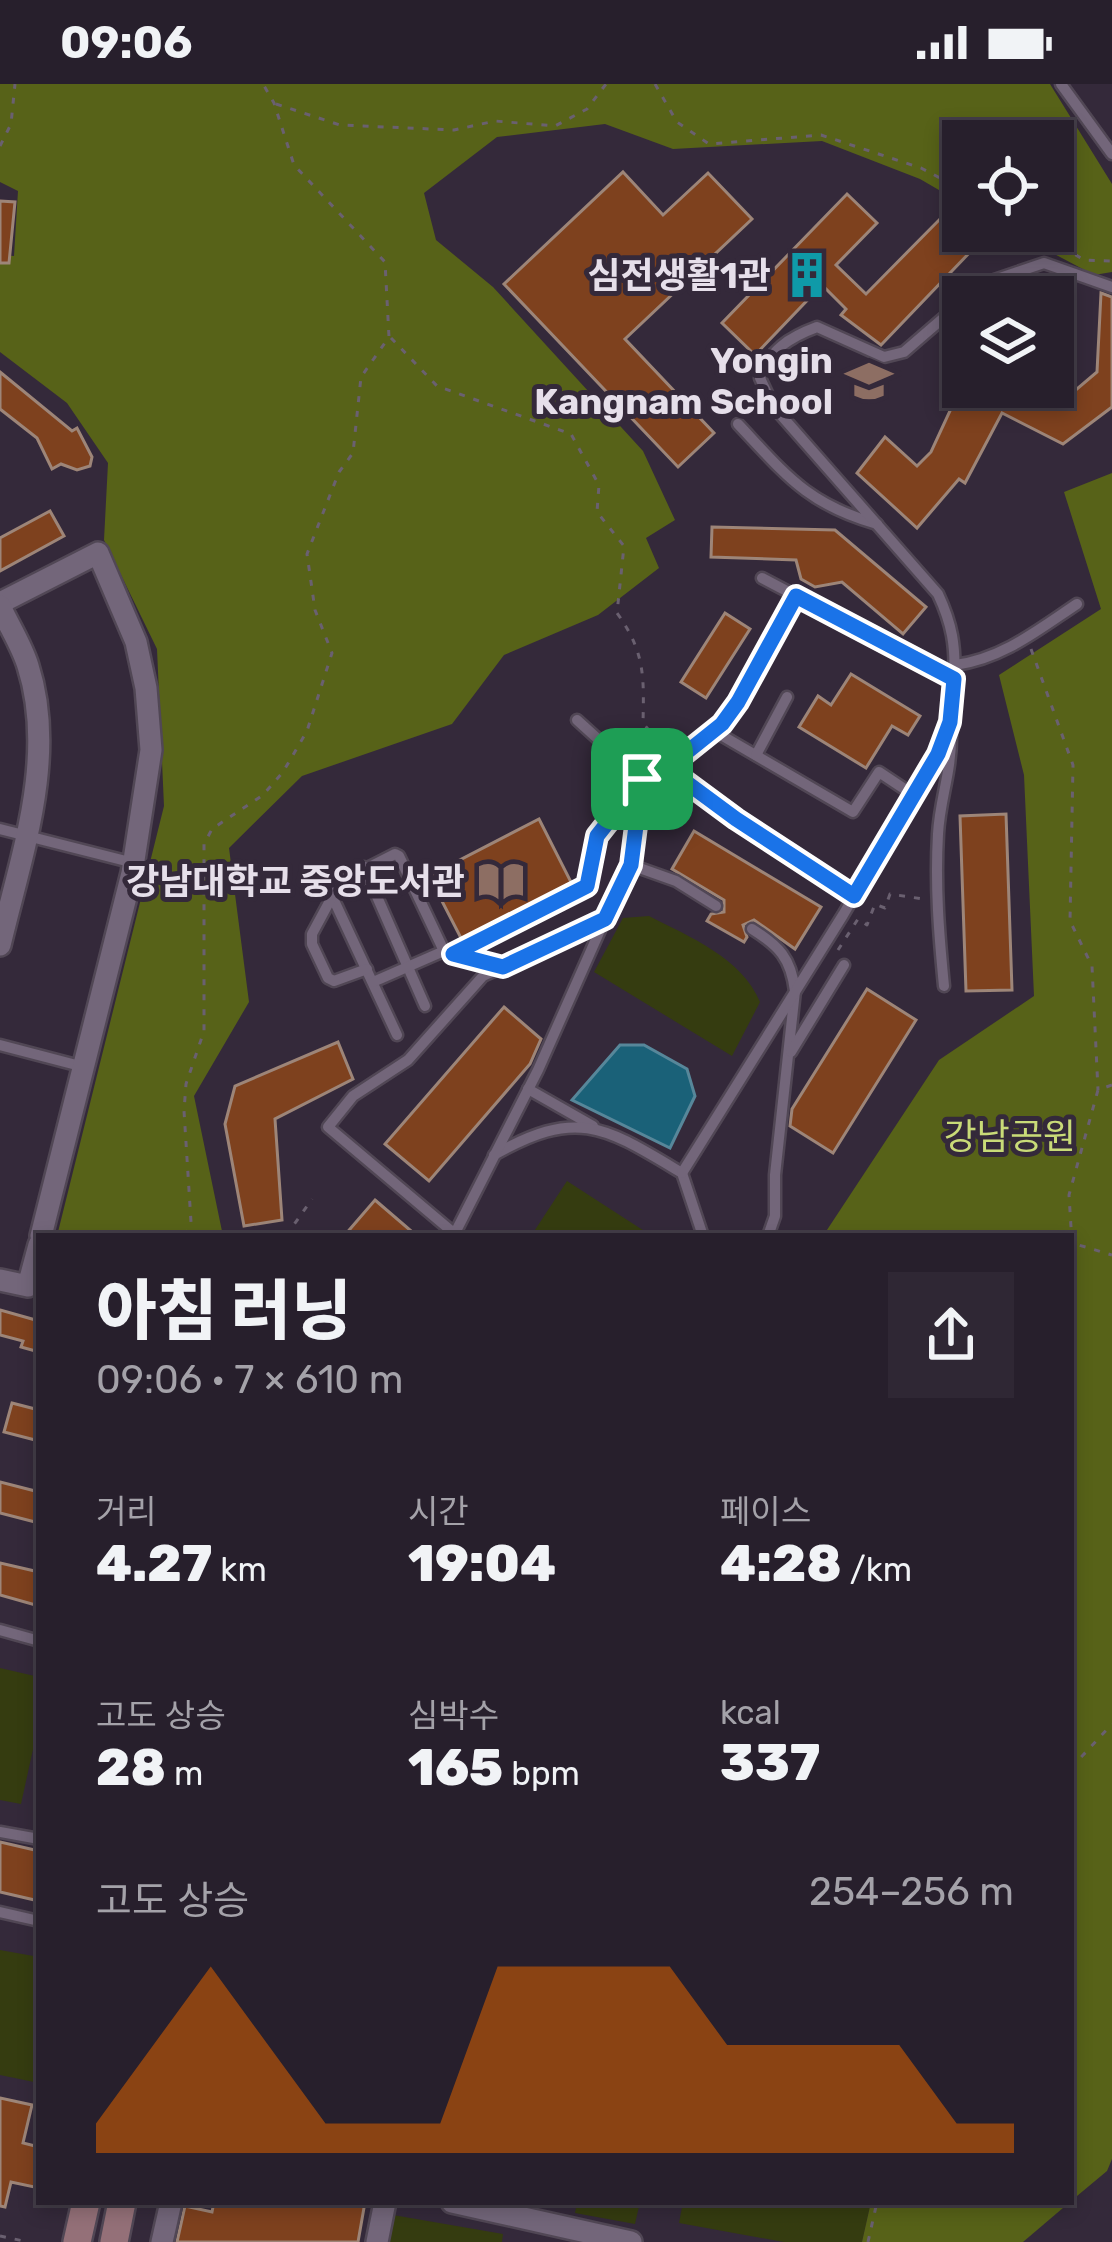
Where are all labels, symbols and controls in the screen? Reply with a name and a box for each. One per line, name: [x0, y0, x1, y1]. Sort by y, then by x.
text: 09:06: [60, 16, 192, 69]
map controls: [942, 120, 1074, 408]
button: locate: [942, 120, 1074, 252]
building icon: 심전생활1관: [782, 250, 832, 300]
place label: 심전생활1관: [588, 254, 771, 297]
button: layers: [942, 276, 1074, 408]
place label: Yongin Kangnam School: [534, 339, 833, 423]
school or university icon: Yongin Kangnam School: [844, 356, 894, 406]
pin: [591, 728, 693, 830]
icon: arrive: [609, 746, 675, 812]
library icon: 강남대학교 중앙도서관: [476, 856, 526, 906]
place label: 강남대학교 중앙도서관: [126, 860, 465, 903]
park label: 강남공원: [944, 1115, 1076, 1158]
text: 아침 러닝: [96, 1272, 352, 1351]
button: share: [888, 1272, 1014, 1398]
text: 09:06 · 7 × 610 m: [96, 1357, 403, 1403]
text: 거리: [96, 1492, 157, 1531]
text: 시간: [408, 1492, 469, 1531]
text: 페이스: [720, 1492, 811, 1531]
text: 4.27: [96, 1533, 212, 1594]
text: 19:04: [408, 1533, 556, 1594]
text: 4:28: [720, 1533, 842, 1594]
text: km: [212, 1550, 267, 1589]
text: /km: [842, 1550, 912, 1589]
text: kcal: [720, 1693, 781, 1732]
text: 고도 상승: [96, 1696, 226, 1735]
text: 심박수: [408, 1696, 499, 1735]
text: 337: [720, 1732, 820, 1793]
text: 28: [96, 1737, 166, 1798]
text: 165: [408, 1737, 503, 1798]
text: m: [166, 1754, 203, 1793]
text: bpm: [503, 1754, 580, 1793]
text: 254–256 m: [809, 1869, 1014, 1915]
text: 고도 상승: [96, 1878, 249, 1924]

